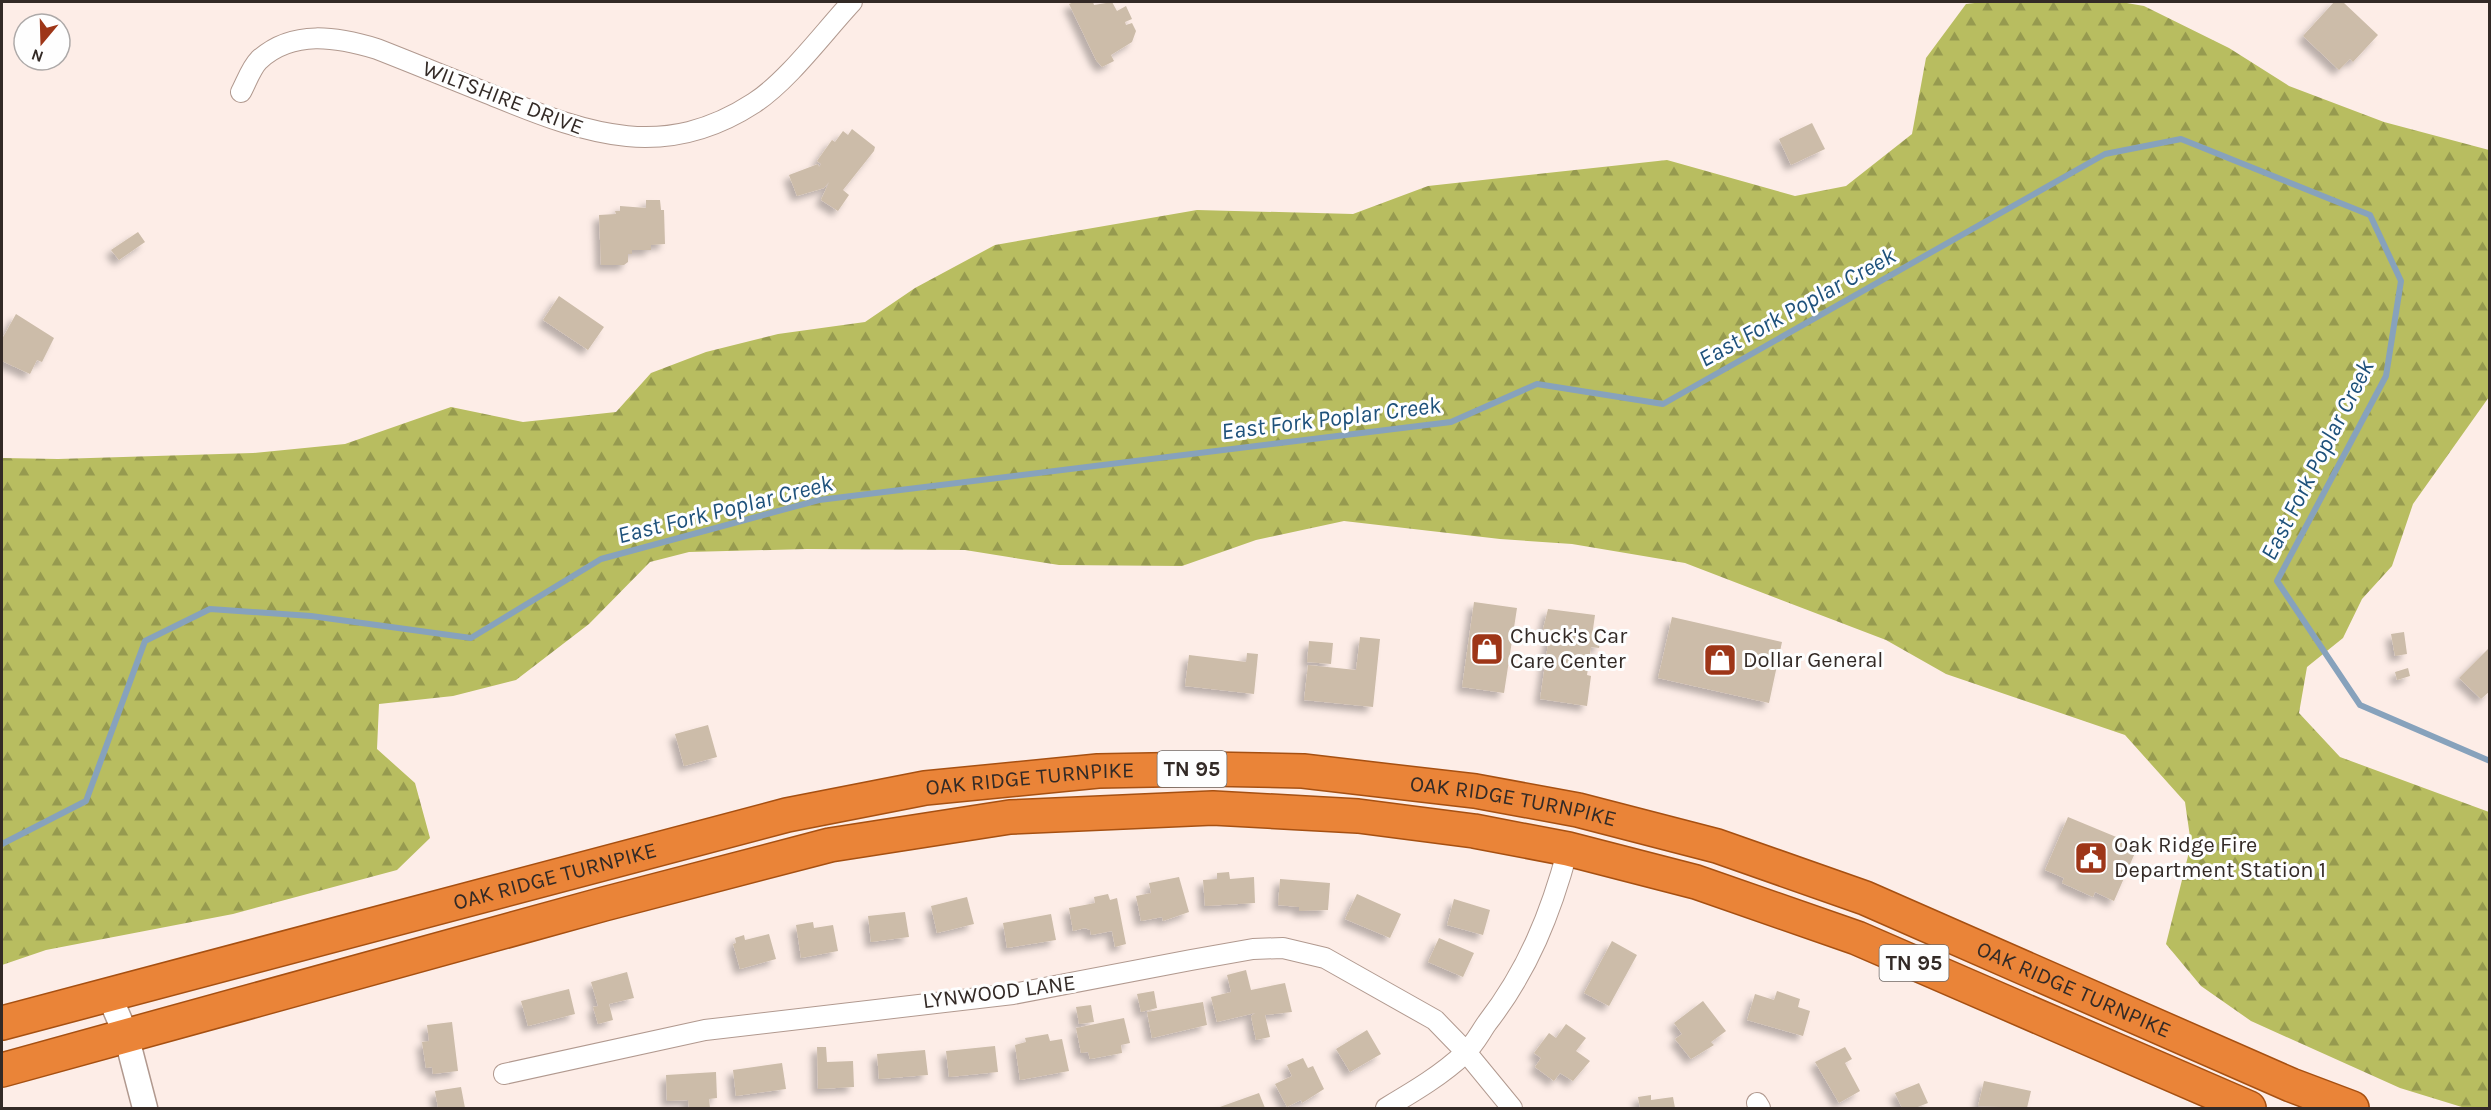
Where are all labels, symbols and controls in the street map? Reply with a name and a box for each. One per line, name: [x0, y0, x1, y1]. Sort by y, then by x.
north arrow: [12, 12, 72, 72]
text: N: [29, 45, 46, 67]
street label: WILTSHIRE DRIVE: [419, 55, 587, 141]
water label: East Fork Poplar Creek: [1694, 241, 1901, 373]
water label: East Fork Poplar Creek: [2254, 355, 2380, 565]
water label: East Fork Poplar Creek: [1220, 391, 1443, 445]
water label: East Fork Poplar Creek: [614, 468, 836, 549]
place label: Chuck's Car Care Center: [1510, 623, 1627, 674]
shop icon: Chuck's Car Care Center: [1469, 631, 1505, 667]
shop icon: Dollar General: [1702, 642, 1738, 678]
place label: Dollar General: [1743, 647, 1883, 673]
road number: TN 95: [1158, 751, 1226, 787]
street label: OAK RIDGE TURNPIKE: [924, 757, 1134, 801]
street label: OAK RIDGE TURNPIKE: [1408, 771, 1619, 832]
place label: Oak Ridge Fire Department Station 1: [2114, 832, 2326, 883]
street label: OAK RIDGE TURNPIKE: [450, 837, 659, 916]
public building icon: Oak Ridge Fire Department Station 1: [2073, 840, 2109, 876]
street label: OAK RIDGE TURNPIKE: [1973, 936, 2175, 1044]
road number: TN 95: [1880, 945, 1948, 981]
street label: LYNWOOD LANE: [921, 970, 1077, 1014]

